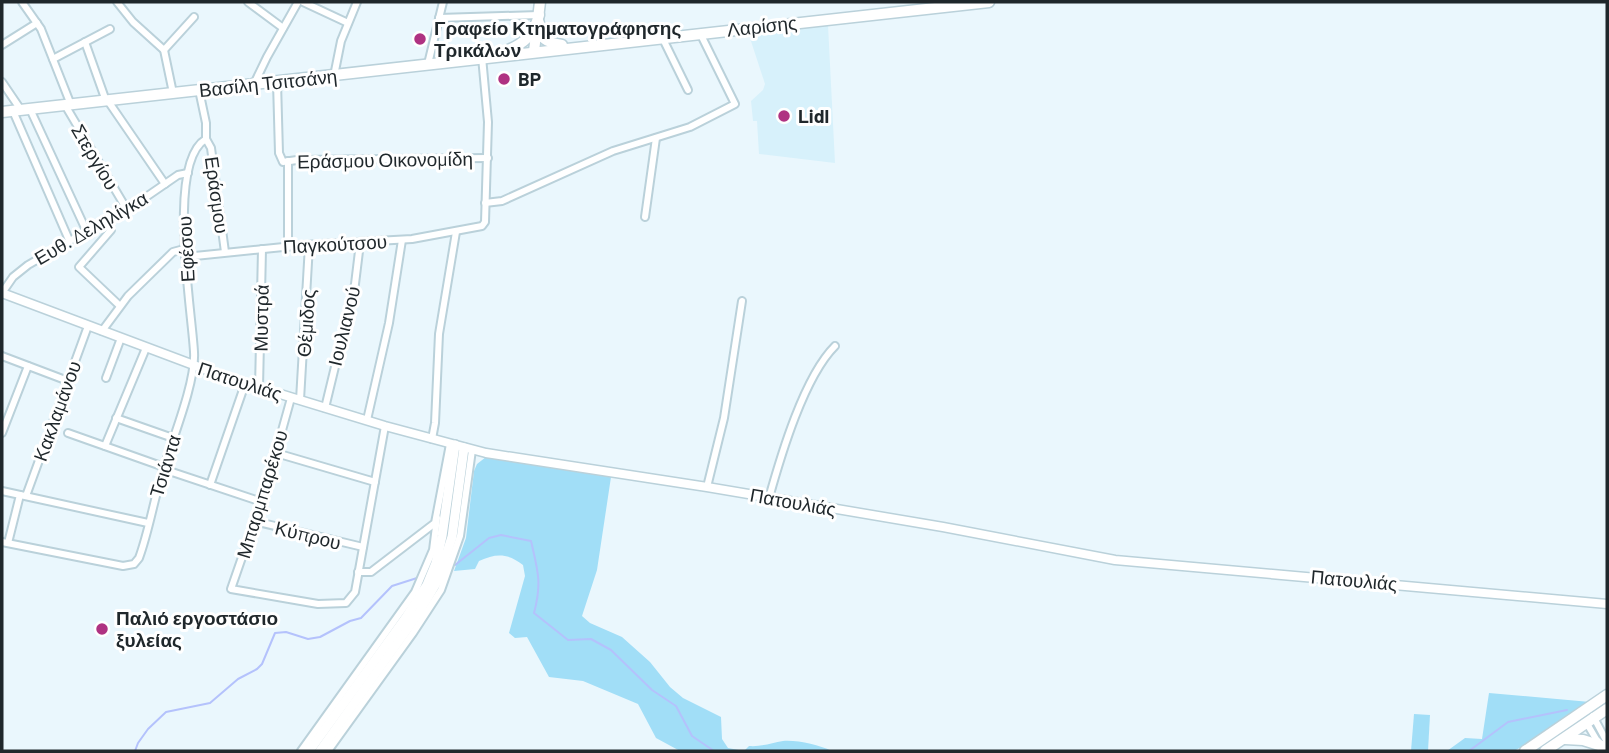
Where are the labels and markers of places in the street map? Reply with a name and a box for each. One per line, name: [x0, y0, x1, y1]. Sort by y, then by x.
place label: Γραφείο Κτηματογράφησης Τρικάλων: [434, 16, 681, 61]
marker: Γραφείο Κτηματογράφησης Τρικάλων: [412, 31, 428, 47]
place label: BP: [518, 67, 541, 90]
marker: BP: [496, 71, 512, 87]
place label: Lidl: [798, 104, 829, 127]
marker: Lidl: [776, 108, 792, 124]
place label: Παλιό εργοστάσιο ξυλείας: [116, 606, 278, 652]
marker: Παλιό εργοστάσιο ξυλείας: [94, 621, 110, 637]

